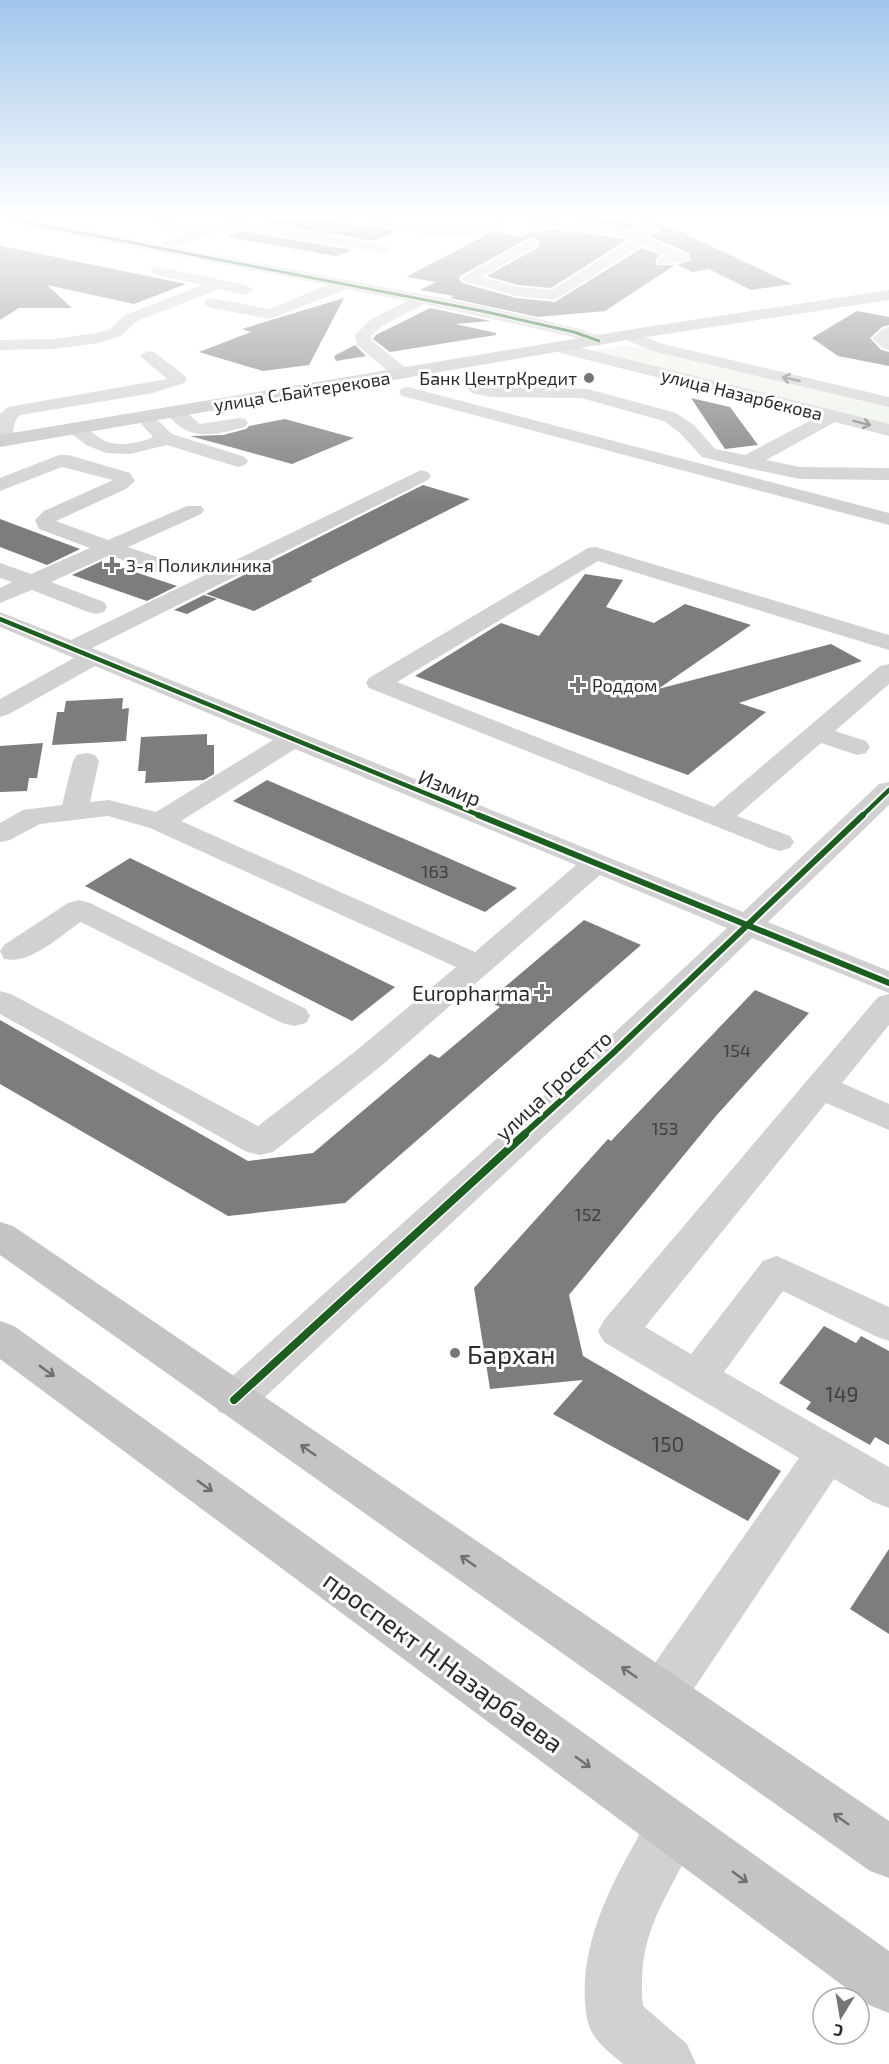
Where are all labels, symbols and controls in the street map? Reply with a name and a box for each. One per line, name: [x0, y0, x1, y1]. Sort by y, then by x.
street label: улица Назарбекова: [659, 363, 825, 425]
street label: улица С.Байтерекова: [212, 366, 392, 416]
place label: Банк ЦентрКредит: [419, 367, 577, 389]
marker: Банк ЦентрКредит: [582, 371, 596, 385]
one-way arrow: [782, 373, 801, 385]
one-way arrow: [852, 418, 871, 430]
place label: 3-я Поликлиника: [126, 554, 272, 576]
marker: 3-я Поликлиника: [103, 556, 121, 574]
place label: Роддом: [592, 674, 657, 696]
marker: Роддом: [569, 676, 587, 694]
street label: Измир: [415, 763, 485, 811]
house number: 163: [421, 860, 449, 882]
place label: Europharma: [412, 980, 530, 1005]
marker: Europharma: [535, 985, 549, 999]
street label: улица Гросетто: [490, 1025, 617, 1146]
house number: 154: [723, 1039, 751, 1061]
house number: 153: [652, 1117, 678, 1139]
house number: 152: [575, 1203, 601, 1225]
place label: Бархан: [467, 1338, 555, 1369]
marker: Бархан: [448, 1346, 462, 1360]
one-way arrow: [39, 1365, 55, 1377]
house number: 149: [825, 1381, 859, 1406]
house number: 150: [652, 1431, 684, 1456]
one-way arrow: [300, 1444, 316, 1456]
one-way arrow: [196, 1480, 212, 1492]
one-way arrow: [461, 1555, 477, 1567]
street label: проспект Н.Назарбаева: [318, 1564, 570, 1758]
one-way arrow: [621, 1666, 638, 1678]
one-way arrow: [574, 1756, 590, 1769]
one-way arrow: [833, 1813, 850, 1825]
one-way arrow: [732, 1871, 748, 1883]
north arrow: [811, 1986, 871, 2046]
text: С: [832, 2021, 844, 2041]

